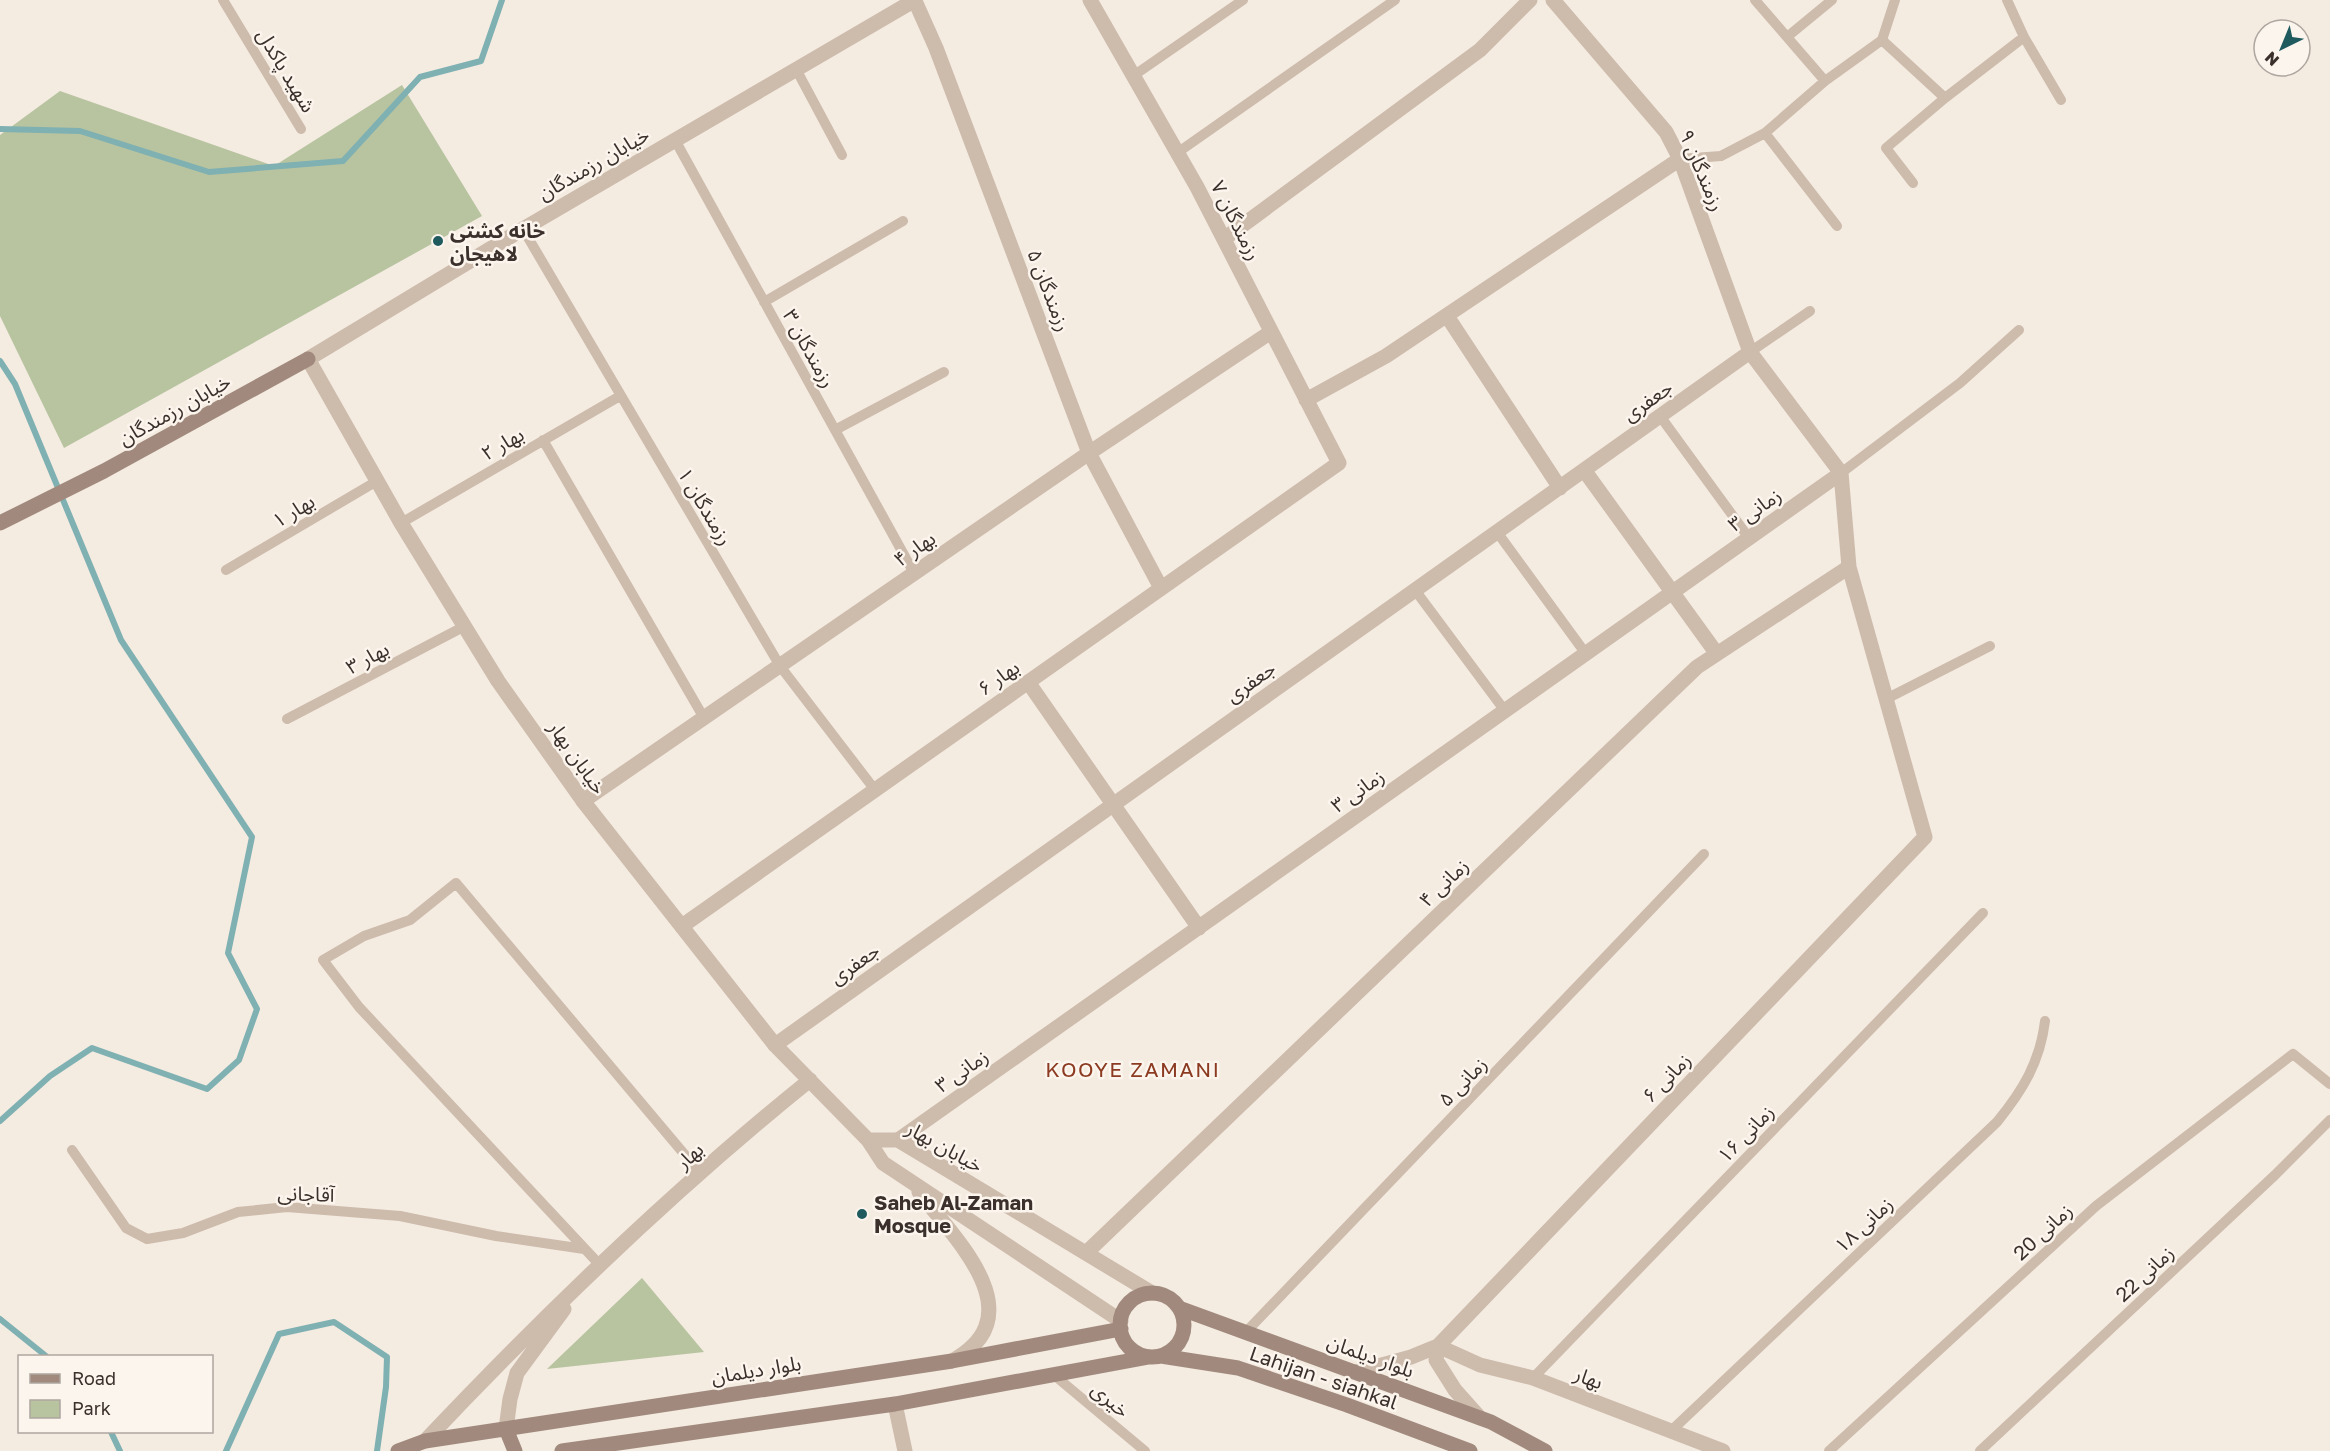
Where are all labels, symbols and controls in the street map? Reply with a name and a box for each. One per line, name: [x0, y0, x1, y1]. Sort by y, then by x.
north arrow: [2252, 18, 2312, 78]
street label: شهید پاکدل: [251, 24, 321, 117]
text: N: [2260, 48, 2283, 70]
street label: خیابان رزمندگان: [533, 121, 653, 205]
street label: رزمندگان ۹: [1674, 126, 1731, 215]
street label: رزمندگان ۷: [1206, 176, 1267, 264]
place label: خانه کشتی لاهیجان: [450, 218, 545, 266]
marker: خانه کشتی لاهیجان: [431, 234, 445, 248]
street label: رزمندگان ۵: [1022, 246, 1077, 335]
street label: رزمندگان ۳: [778, 305, 841, 392]
street label: خیابان رزمندگان: [114, 368, 235, 451]
street label: جعفری: [1617, 374, 1677, 426]
street label: بهار ۲: [476, 421, 528, 466]
street label: رزمندگان ۱: [673, 463, 738, 550]
street label: زمانی ۳: [1723, 482, 1786, 537]
street label: بهار ۱: [267, 488, 319, 533]
street label: بهار ۴: [889, 525, 940, 572]
street label: بهار ۳: [341, 636, 393, 679]
street label: بهار ۶: [973, 654, 1024, 701]
street label: جعفری: [1220, 655, 1280, 707]
street label: خیابان بهار: [543, 715, 612, 799]
street label: زمانی ۳: [1326, 763, 1389, 818]
street label: زمانی ۴: [1413, 853, 1473, 912]
street label: جعفری: [824, 937, 884, 989]
street label: زمانی ۳: [930, 1043, 993, 1098]
street label: زمانی ۶: [1637, 1047, 1696, 1107]
street label: زمانی ۵: [1433, 1051, 1492, 1111]
district label: KOOYE ZAMANI: [1045, 1056, 1221, 1082]
street label: زمانی ۱۶: [1712, 1099, 1779, 1168]
street label: خیابان بهار: [901, 1115, 987, 1178]
street label: بهار: [670, 1136, 708, 1175]
street label: آقاجانی: [277, 1180, 336, 1207]
place label: Saheb Al-Zaman Mosque: [874, 1190, 1033, 1237]
street label: زمانی ۱۸: [1829, 1191, 1898, 1258]
street label: زمانی 20: [2007, 1198, 2077, 1265]
marker: Saheb Al-Zaman Mosque: [855, 1207, 869, 1221]
street label: زمانی 22: [2110, 1240, 2179, 1307]
street label: بلوار دیلمان: [1324, 1328, 1418, 1383]
street label: Lahijan - siahkal: [1247, 1340, 1401, 1414]
street label: بلوار دیلمان: [709, 1350, 803, 1389]
legend: [18, 1355, 213, 1433]
street label: بهار: [1570, 1360, 1607, 1394]
text: Road: [72, 1367, 116, 1389]
street label: خیری: [1086, 1376, 1135, 1423]
text: Park: [72, 1397, 111, 1419]

